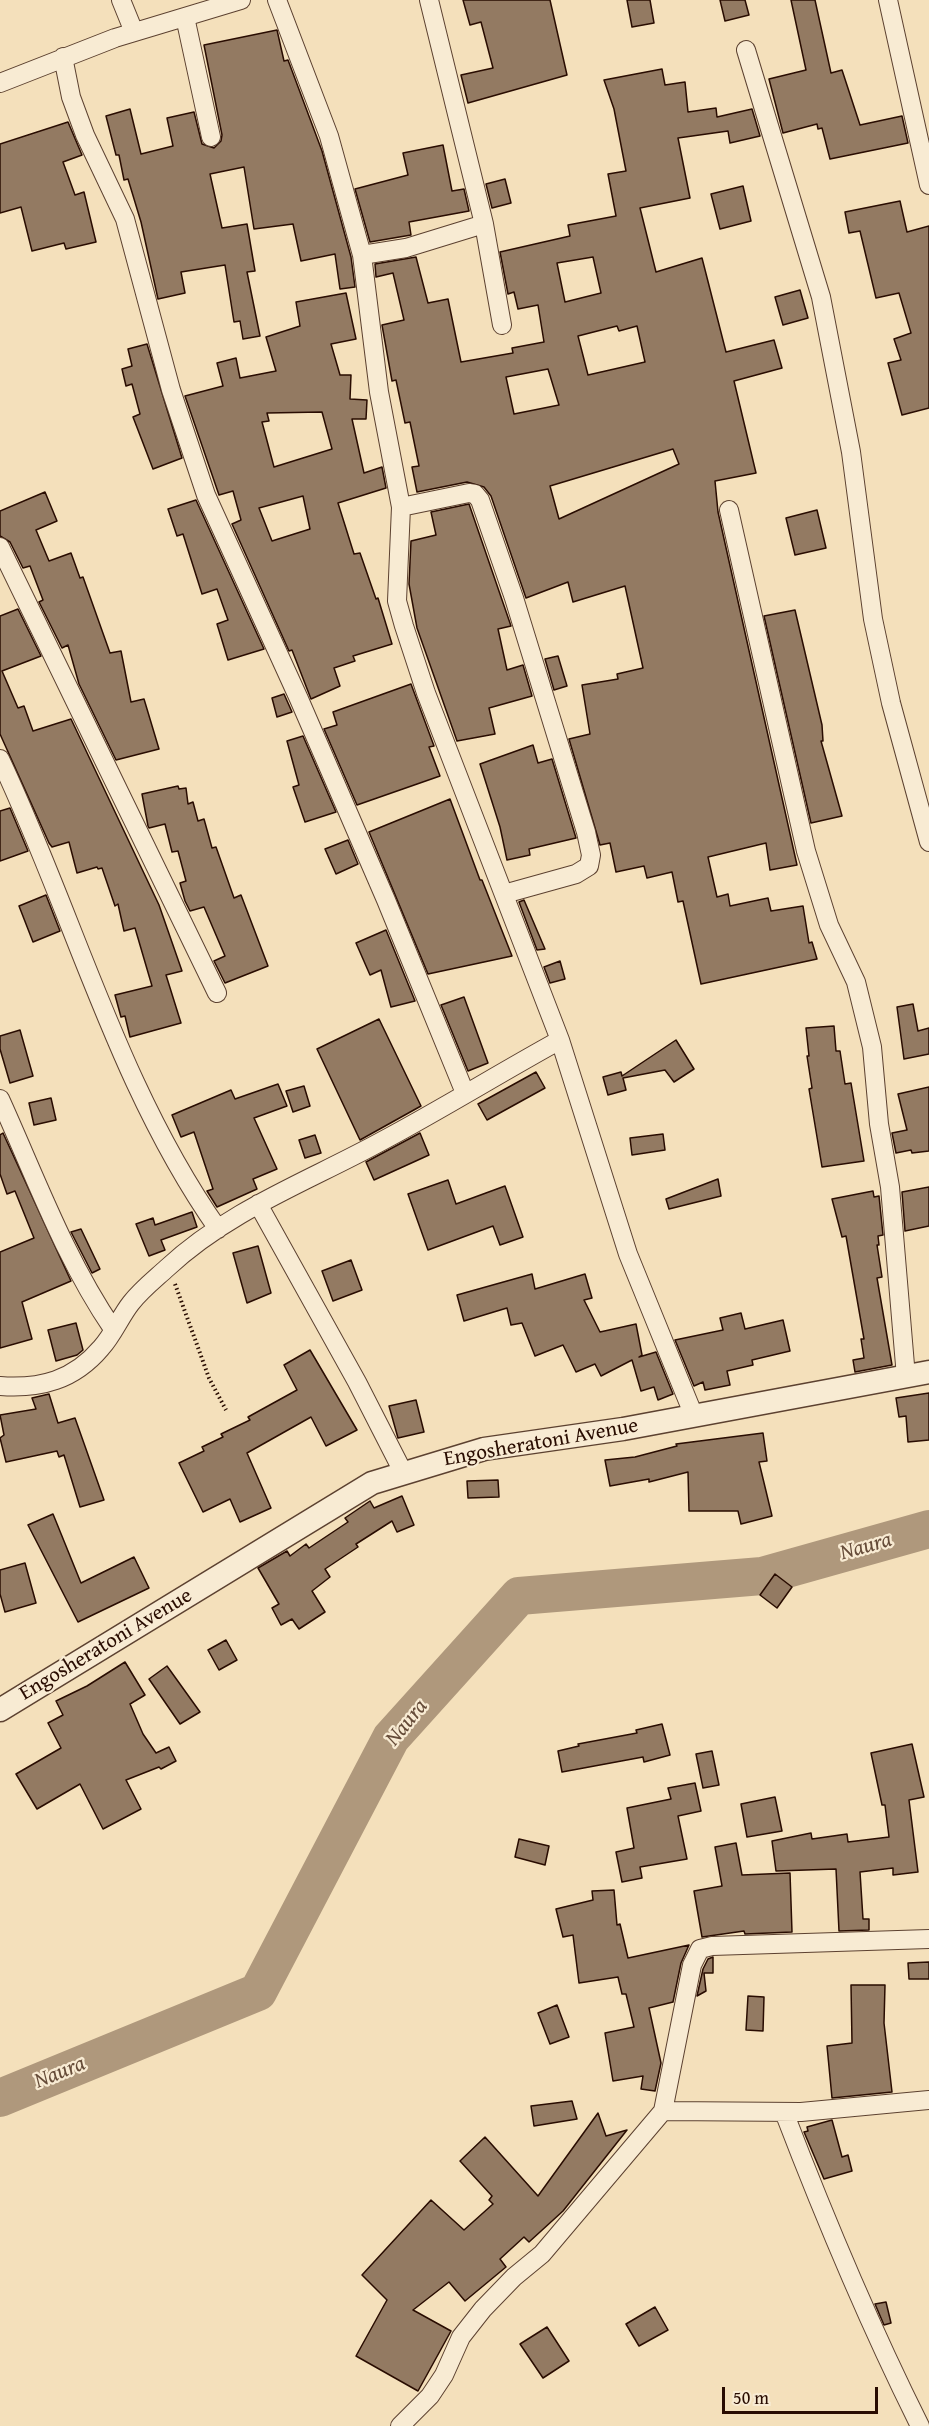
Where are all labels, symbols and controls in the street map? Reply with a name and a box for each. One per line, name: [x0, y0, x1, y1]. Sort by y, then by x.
street label: Engosheratoni Avenue: [442, 1413, 640, 1473]
water label: Naura: [837, 1527, 895, 1567]
street label: Engosheratoni Avenue: [15, 1583, 197, 1707]
water label: Naura: [380, 1694, 434, 1752]
water label: Naura: [31, 2051, 89, 2095]
scale bar: [725, 2375, 881, 2413]
text: 50 m: [733, 2384, 769, 2411]

